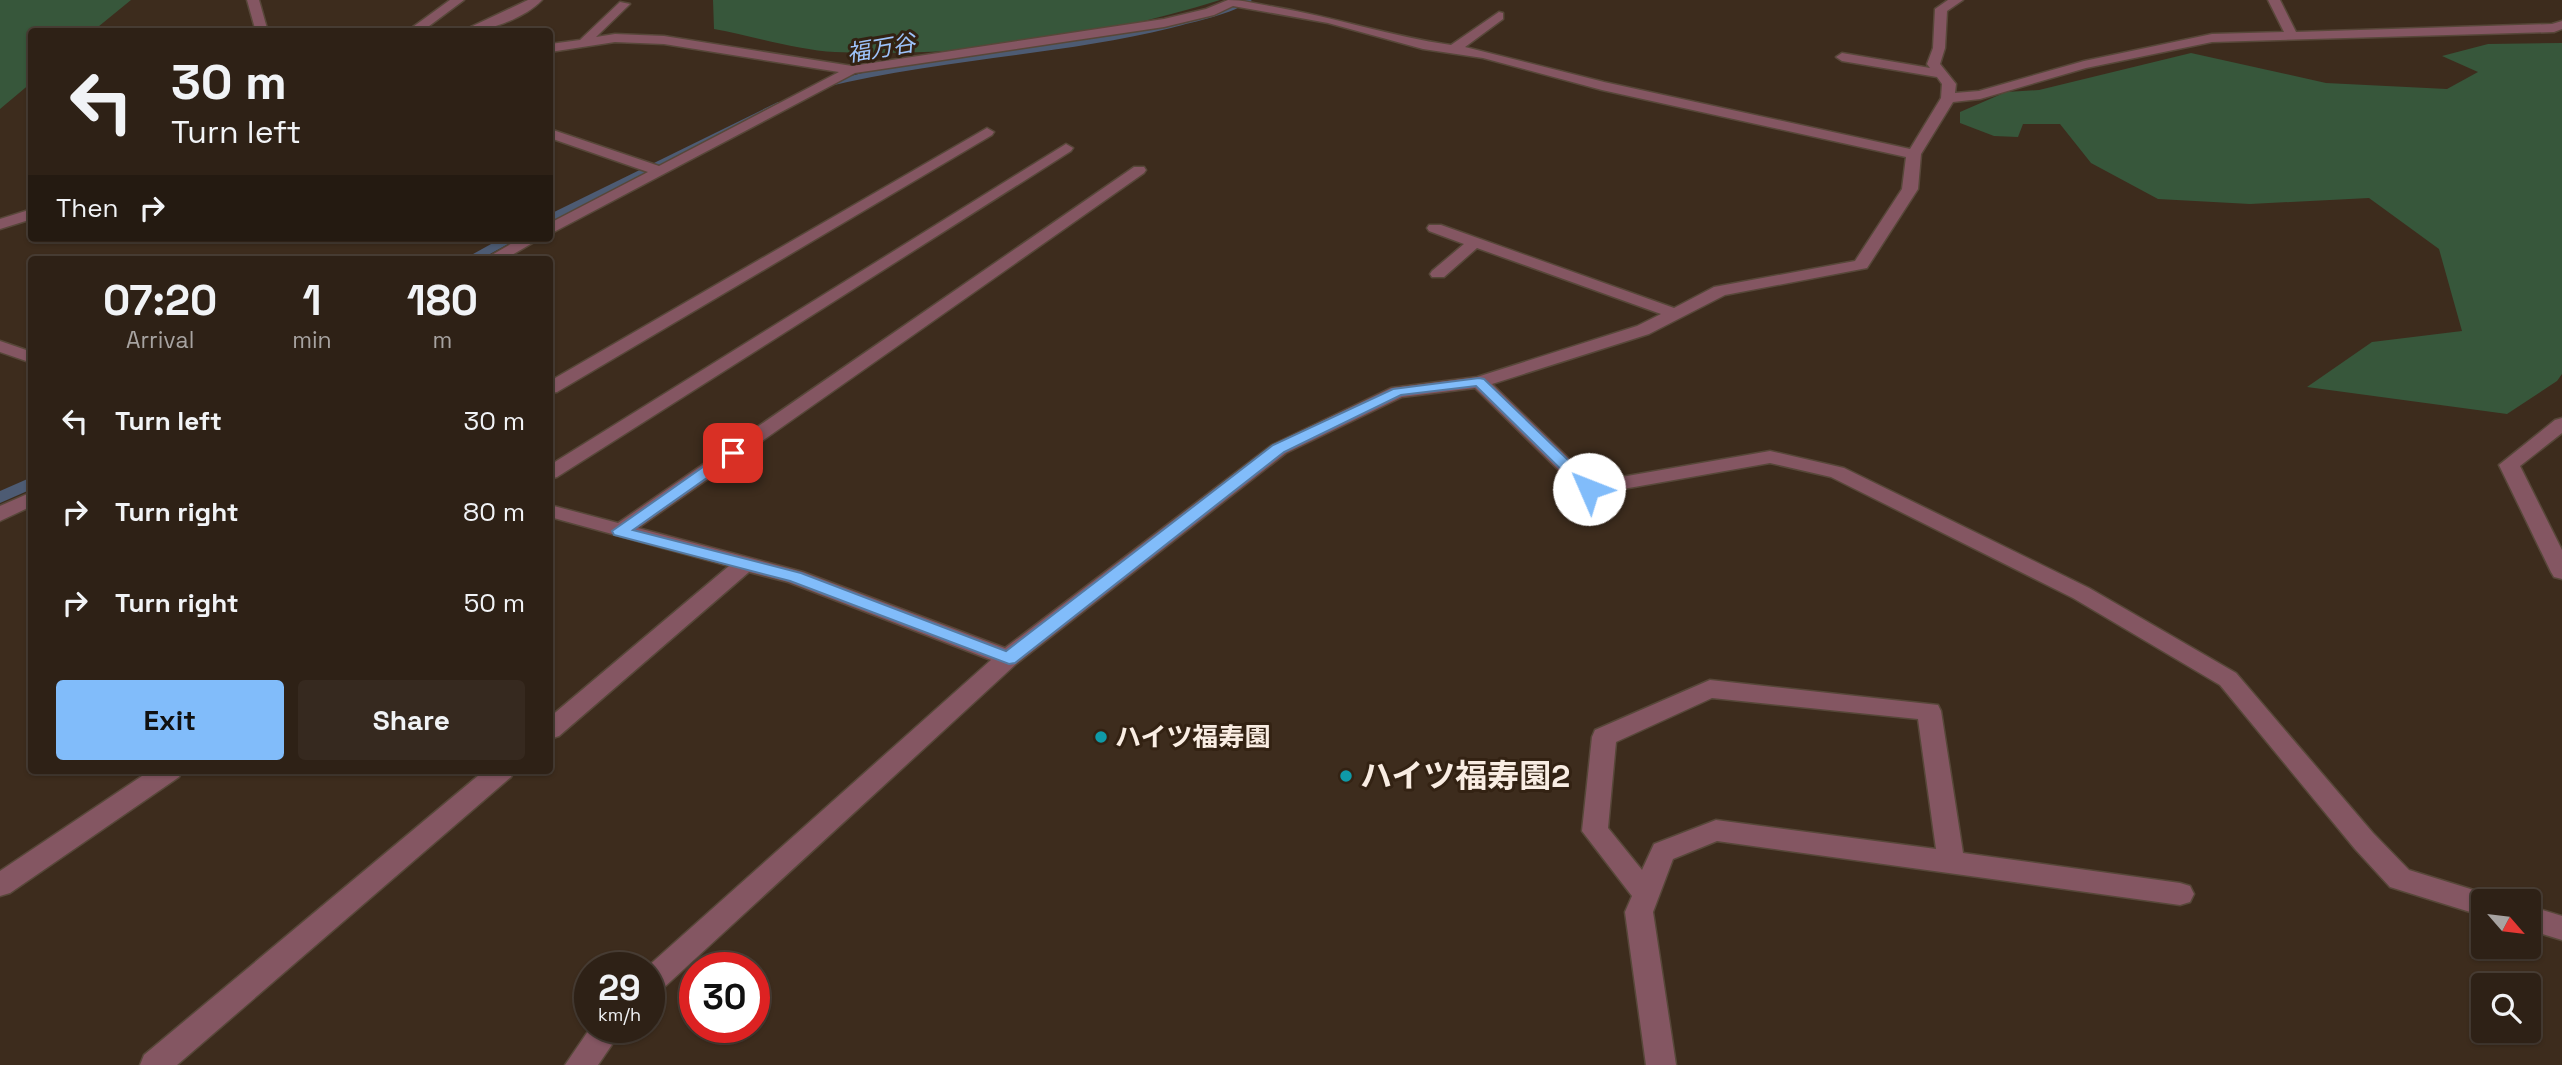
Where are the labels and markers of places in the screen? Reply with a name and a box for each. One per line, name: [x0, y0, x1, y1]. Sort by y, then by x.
pin: [703, 423, 763, 483]
place label: ハイツ福寿園: [1115, 720, 1270, 754]
marker: ハイツ福寿園: [1093, 729, 1109, 745]
place label: ハイツ福寿園2: [1360, 756, 1570, 796]
marker: ハイツ福寿園2: [1338, 768, 1354, 784]

